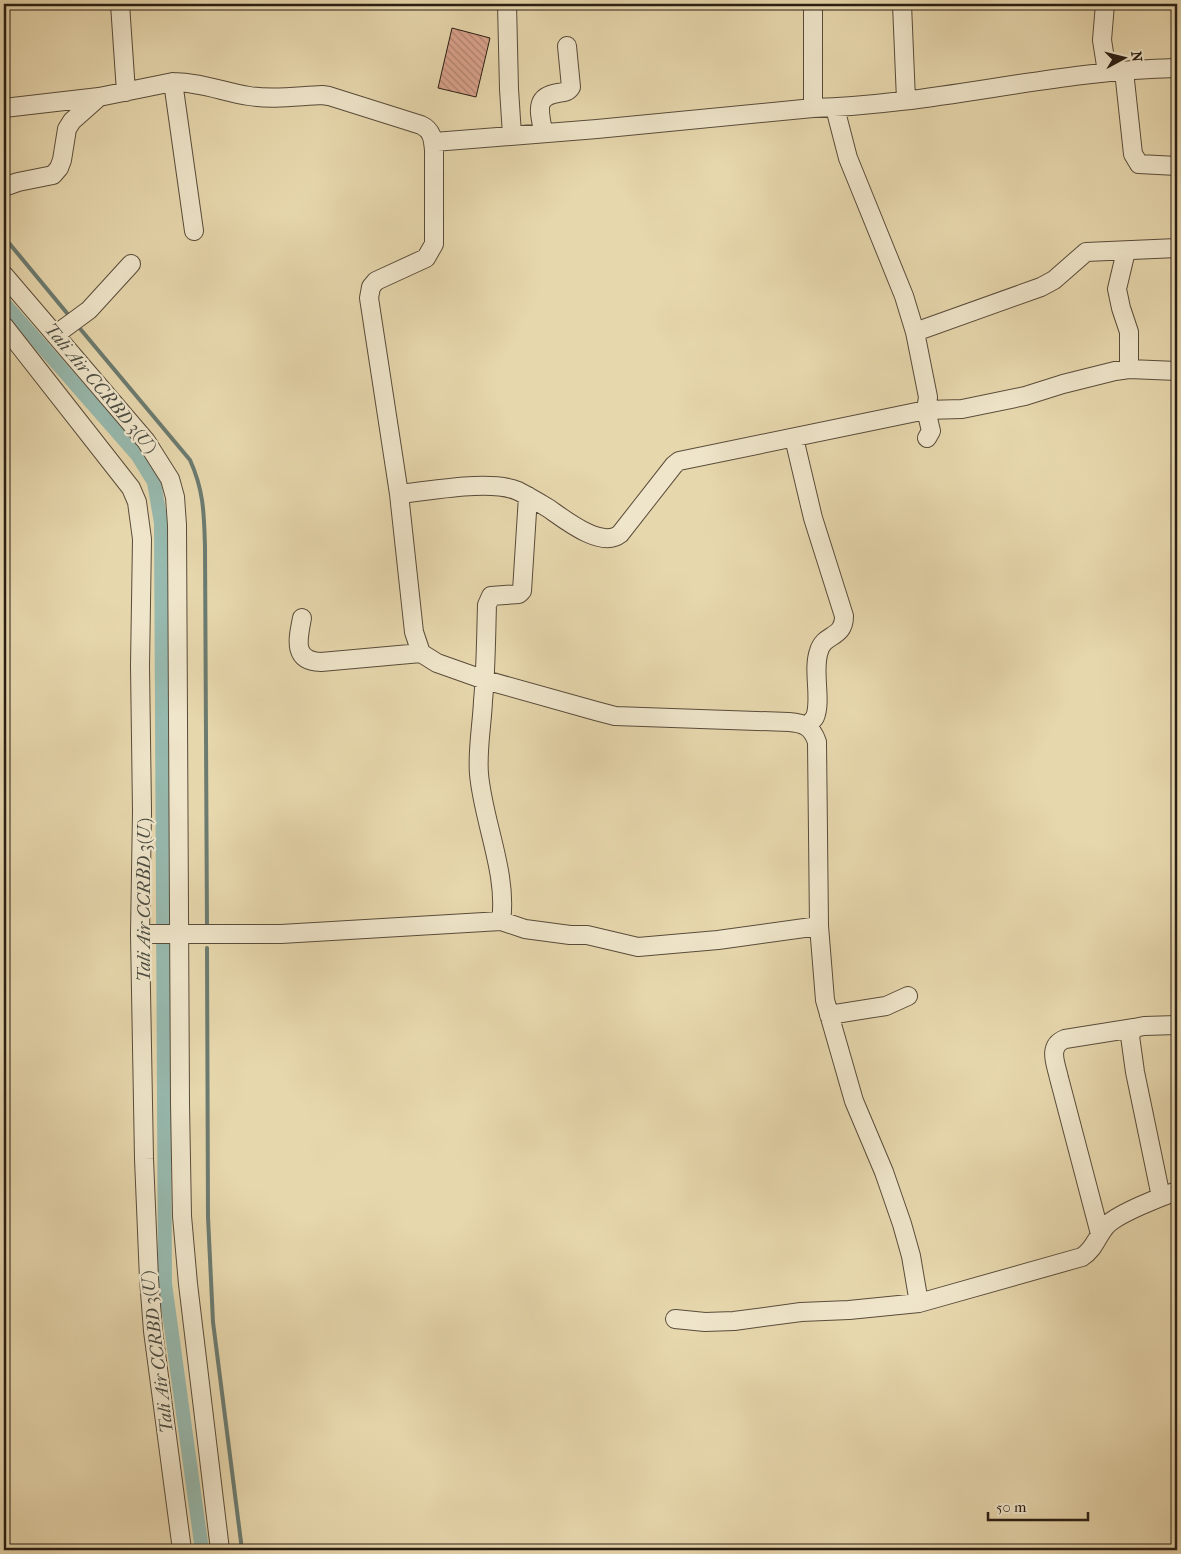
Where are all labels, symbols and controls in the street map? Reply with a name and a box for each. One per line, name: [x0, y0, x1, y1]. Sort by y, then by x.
north arrow: [1098, 32, 1148, 82]
text: N: [1127, 50, 1146, 63]
water label: Tali Air CCRBD 3(U): [40, 319, 161, 458]
water label: Tali Air CCRBD 3(U): [134, 818, 155, 982]
water label: Tali Air CCRBD 3(U): [137, 1269, 178, 1434]
scale bar: [988, 1489, 1088, 1521]
text: 50 m: [996, 1498, 1027, 1516]

